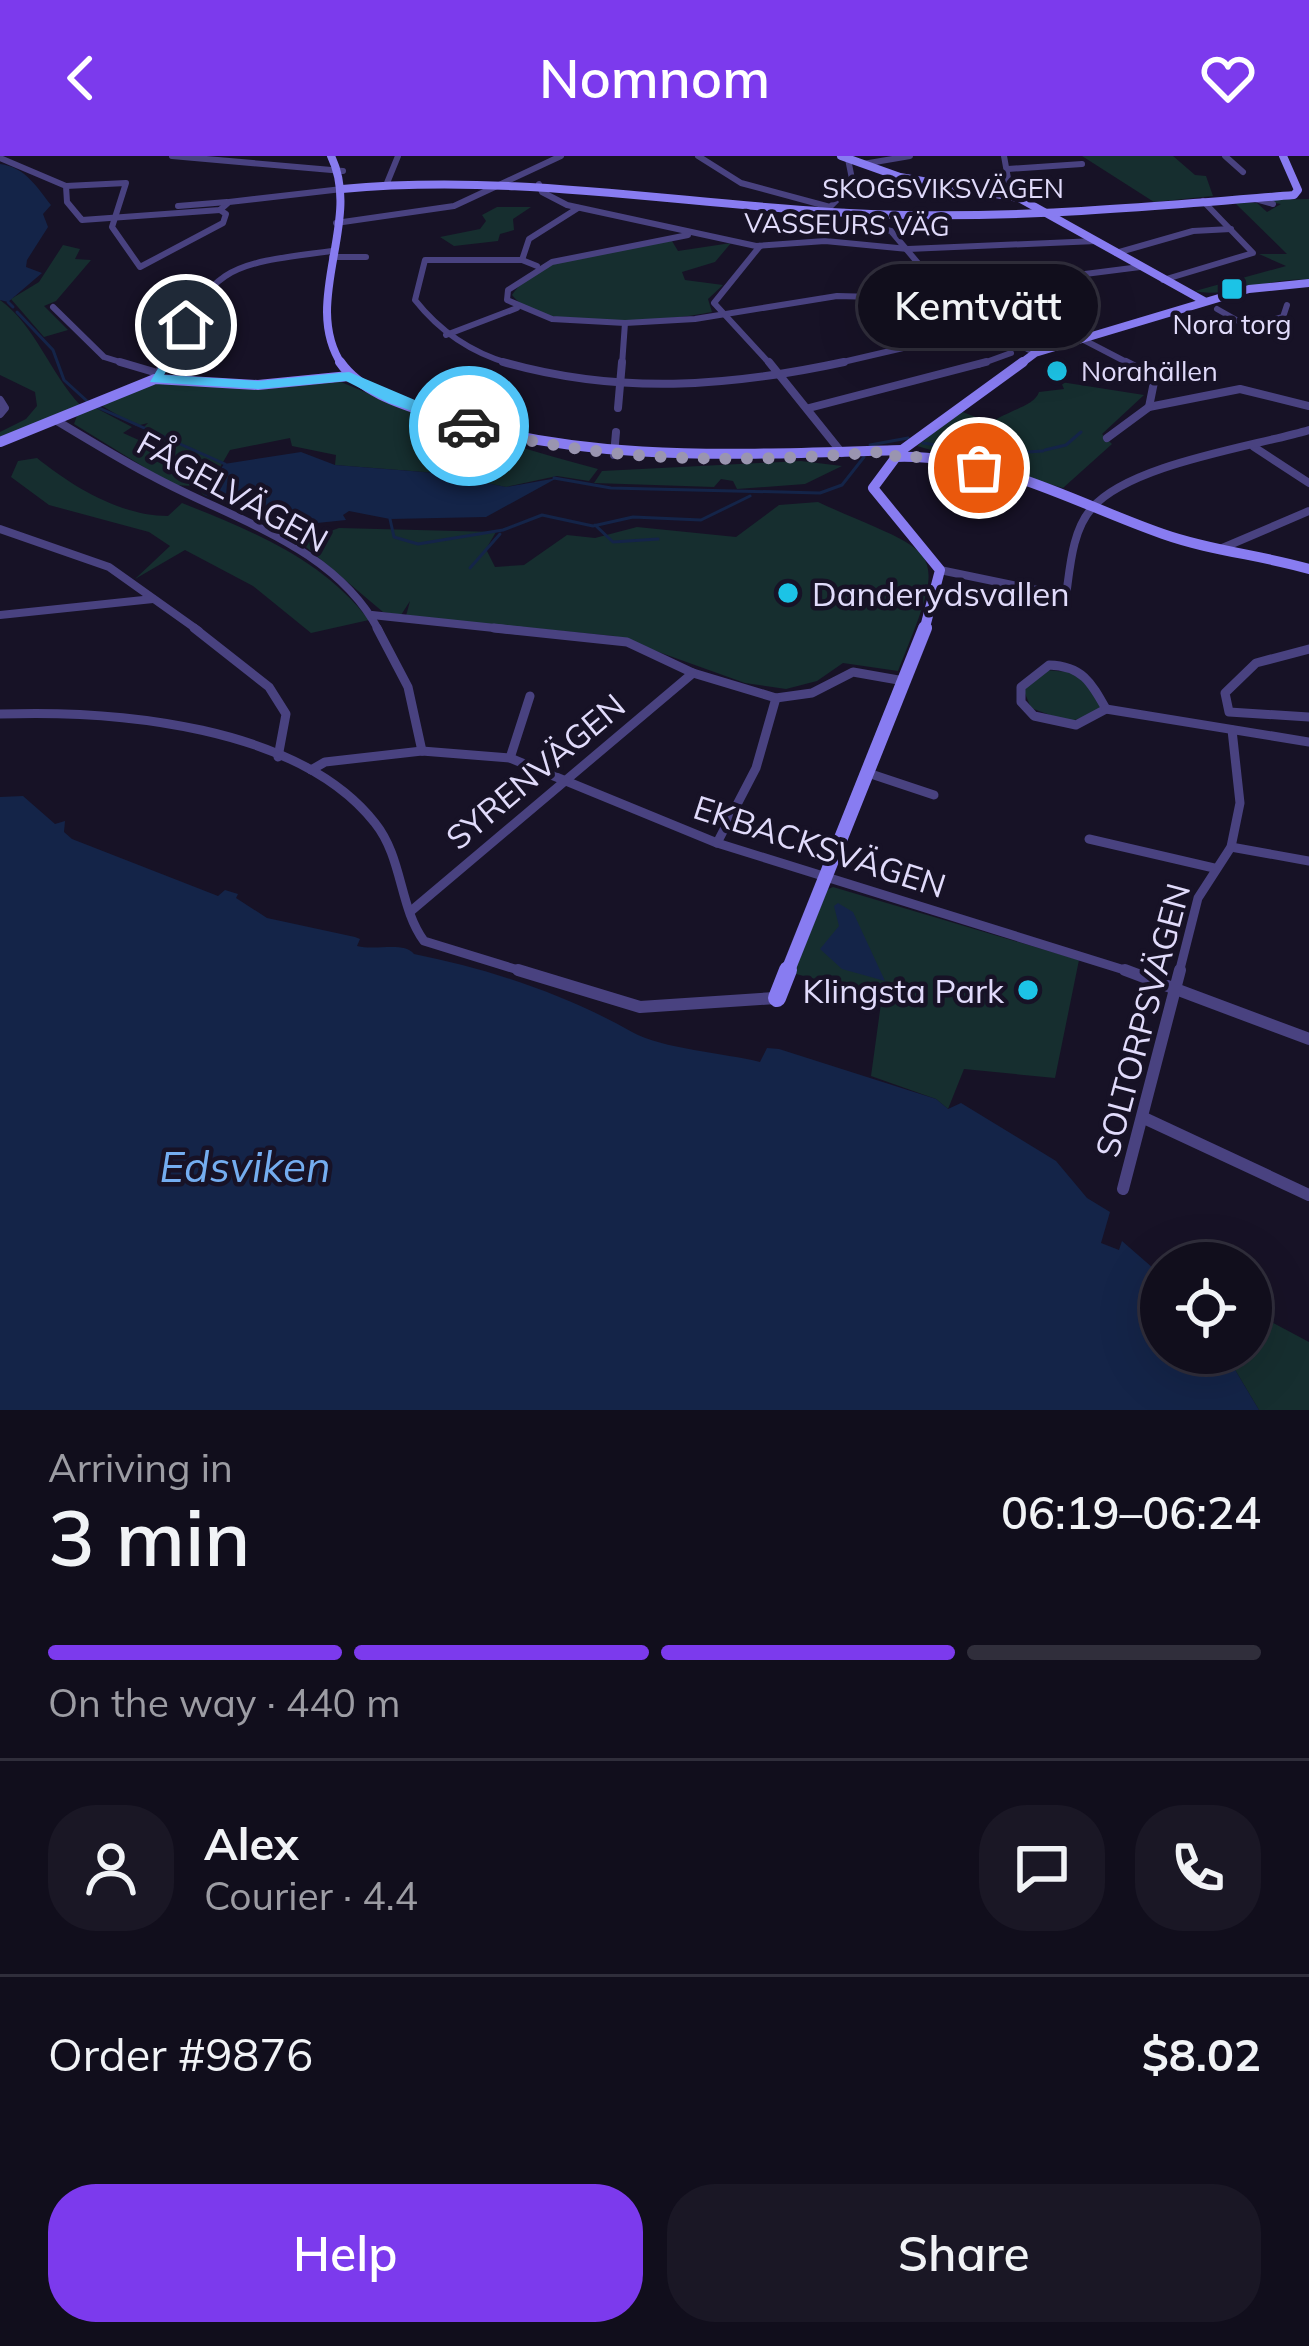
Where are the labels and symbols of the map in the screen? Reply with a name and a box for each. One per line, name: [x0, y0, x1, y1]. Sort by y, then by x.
street label: SKOGSVIKSVÄGEN: [822, 171, 1064, 205]
street label: VASSEURS VÄG: [744, 205, 950, 243]
callout: Kemtvätt: [859, 264, 1099, 348]
pin: [135, 274, 237, 376]
marker: Nora torg: [1219, 276, 1245, 302]
place label: Nora torg: [1172, 307, 1292, 341]
place label: Norahällen: [1081, 354, 1218, 388]
marker: Norahällen: [1044, 358, 1070, 384]
courier: [409, 366, 529, 486]
pin: [928, 417, 1030, 519]
street label: FÅGELVÄGEN: [130, 421, 336, 560]
place label: Danderydsvallen: [812, 573, 1070, 614]
marker: Danderydsvallen: [775, 580, 801, 606]
street label: SYRENVÄGEN: [437, 684, 633, 858]
street label: EKBACKSVÄGEN: [689, 786, 951, 906]
street label: SOLTORPSVÄGEN: [1086, 879, 1198, 1161]
place label: Klingsta Park: [803, 970, 1005, 1011]
marker: Klingsta Park: [1015, 977, 1041, 1003]
water label: Edsviken: [160, 1140, 331, 1193]

